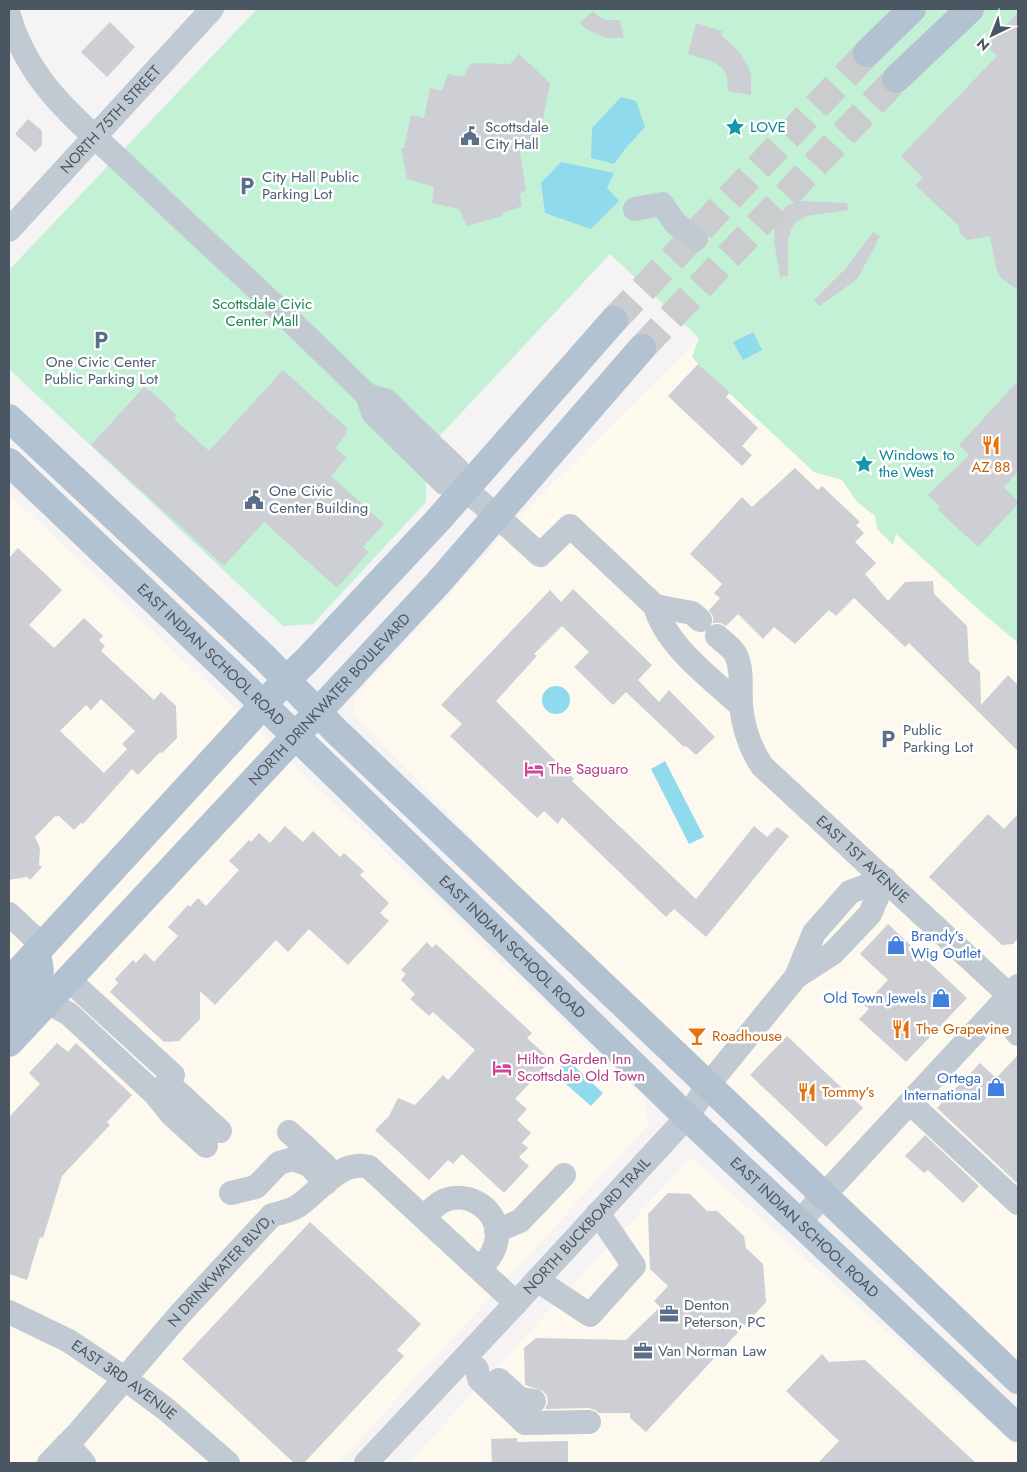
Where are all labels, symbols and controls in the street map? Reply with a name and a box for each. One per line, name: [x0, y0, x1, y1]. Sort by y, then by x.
north arrow: [967, 10, 1017, 60]
text: N: [972, 33, 994, 56]
street label: NORTH 75TH STREET: [55, 61, 166, 178]
place label: Scottsdale City Hall: [485, 116, 549, 155]
place icon: LOVE: [724, 116, 746, 138]
place label: LOVE: [750, 116, 786, 138]
public building icon: Scottsdale City Hall: [459, 125, 481, 147]
place label: City Hall Public Parking Lot: [262, 166, 359, 205]
parking icon: City Hall Public Parking Lot: [236, 175, 258, 197]
park label: Scottsdale Civic Center Mall: [212, 293, 312, 332]
parking icon: One Civic Center Public Parking Lot: [90, 329, 112, 351]
place label: One Civic Center Public Parking Lot: [44, 351, 158, 390]
restaurant icon: AZ 88: [980, 434, 1002, 456]
place label: Windows to the West: [879, 444, 955, 483]
place icon: Windows to the West: [853, 453, 875, 475]
place label: AZ 88: [972, 456, 1010, 478]
place label: One Civic Center Building: [269, 480, 368, 519]
public building icon: One Civic Center Building: [243, 489, 265, 511]
street label: EAST INDIAN SCHOOL ROAD: [132, 578, 290, 731]
street label: NORTH DRINKWATER BOULEVARD: [243, 608, 416, 791]
place label: Public Parking Lot: [903, 719, 973, 758]
parking icon: Public Parking Lot: [877, 728, 899, 750]
hotel icon: The Saguaro: [523, 758, 545, 780]
place label: The Saguaro: [549, 758, 628, 780]
street label: EAST 1ST AVENUE: [811, 810, 914, 908]
street label: EAST INDIAN SCHOOL ROAD: [434, 870, 591, 1024]
place label: Brandy’s Wig Outlet: [911, 925, 981, 964]
shop icon: Brandy’s Wig Outlet: [885, 934, 907, 956]
place label: Old Town Jewels: [823, 987, 926, 1009]
shop icon: Old Town Jewels: [930, 987, 952, 1009]
restaurant icon: The Grapevine: [890, 1018, 912, 1040]
place label: The Grapevine: [916, 1018, 1009, 1040]
bar icon: Roadhouse: [686, 1025, 708, 1047]
place label: Roadhouse: [712, 1025, 782, 1047]
place label: Hilton Garden Inn Scottsdale Old Town: [517, 1048, 645, 1087]
hotel icon: Hilton Garden Inn Scottsdale Old Town: [491, 1057, 513, 1079]
place label: Ortega International: [904, 1067, 981, 1106]
shop icon: Ortega International: [985, 1076, 1007, 1098]
restaurant icon: Tommy’s: [796, 1081, 818, 1103]
place label: Tommy’s: [822, 1081, 874, 1103]
street label: NORTH BUCKBOARD TRAIL: [518, 1152, 656, 1299]
street label: EAST INDIAN SCHOOL ROAD: [725, 1152, 884, 1303]
street label: N DRINKWATER BLVD,: [162, 1209, 279, 1332]
place label: Denton Peterson, PC: [684, 1294, 766, 1333]
office icon: Denton Peterson, PC: [658, 1303, 680, 1325]
street label: EAST 3RD AVENUE: [67, 1335, 182, 1425]
office icon: Van Norman Law: [632, 1340, 654, 1362]
place label: Van Norman Law: [658, 1340, 767, 1362]

